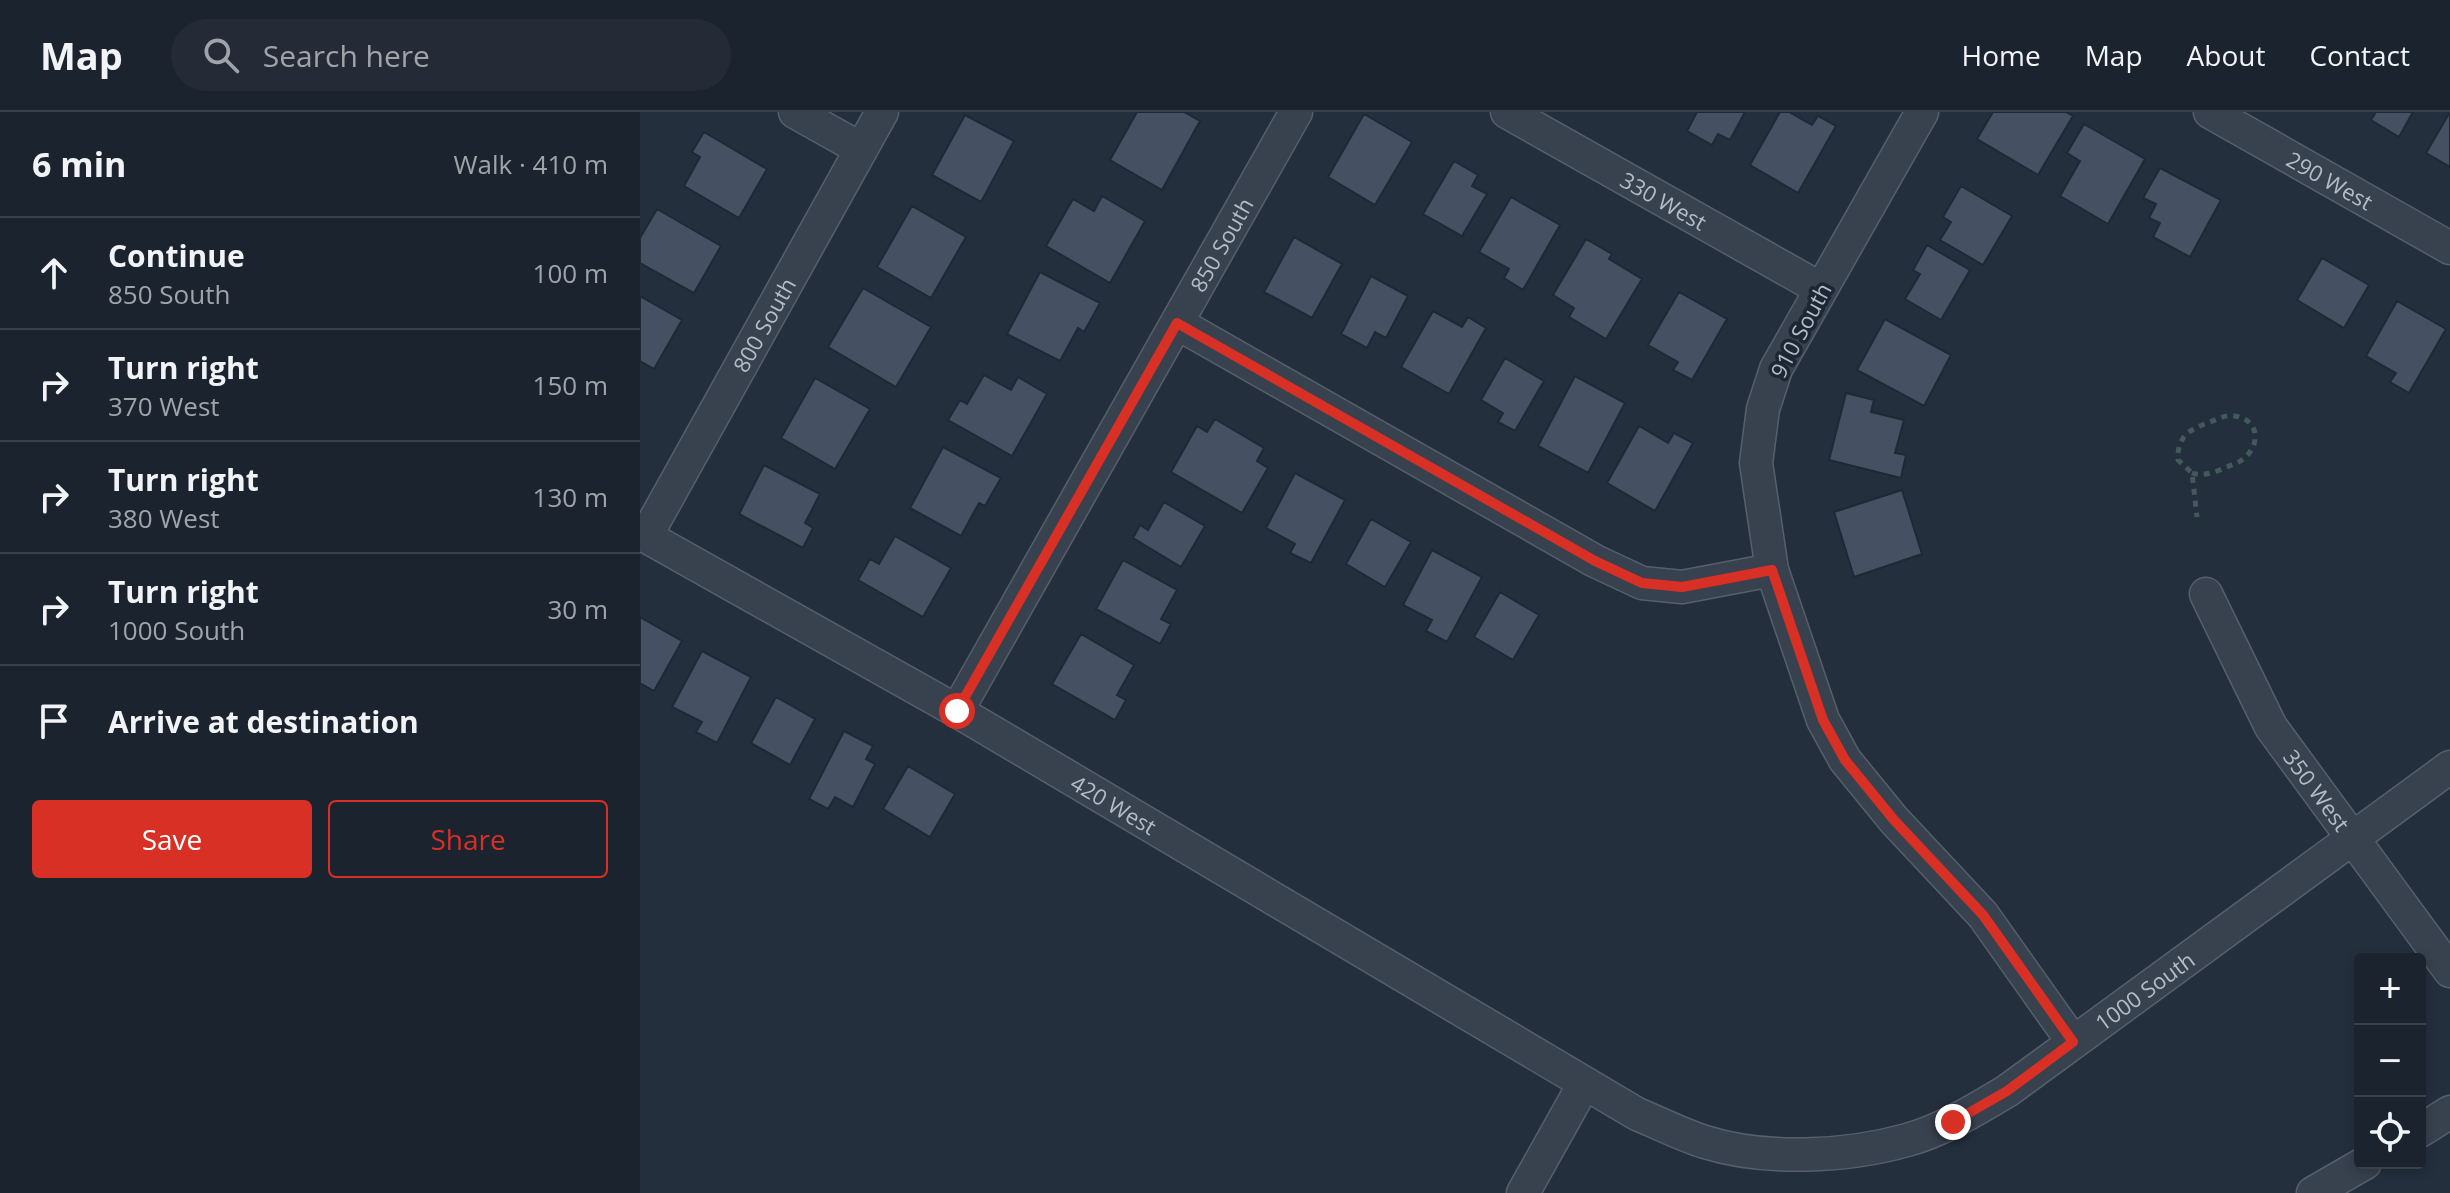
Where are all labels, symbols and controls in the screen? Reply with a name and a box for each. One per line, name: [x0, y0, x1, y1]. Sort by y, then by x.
search box: [171, 19, 731, 91]
text: Map: [40, 29, 123, 81]
icon: search: [199, 33, 243, 77]
text: Search here: [263, 35, 430, 76]
text: Home: [1962, 36, 2041, 74]
text: Map: [2085, 36, 2143, 74]
text: About: [2187, 36, 2265, 74]
text: Contact: [2309, 36, 2410, 74]
text: 6 min: [32, 141, 126, 187]
street label: 290 West: [2282, 144, 2379, 216]
text: Walk · 410 m: [454, 146, 608, 182]
street label: 330 West: [1615, 164, 1712, 237]
street label: 850 South: [1182, 192, 1260, 297]
text: Continue: [108, 235, 245, 276]
icon: ahead: [32, 251, 76, 295]
text: 100 m: [533, 255, 608, 291]
street label: 800 South: [725, 272, 802, 377]
text: 850 South: [108, 276, 230, 312]
street label: 910 South: [1762, 277, 1838, 383]
text: Turn right: [108, 347, 259, 388]
icon: right: [32, 363, 76, 407]
text: 150 m: [533, 367, 608, 403]
text: 370 West: [108, 388, 220, 424]
text: Turn right: [108, 459, 259, 500]
icon: right: [32, 475, 76, 519]
text: 130 m: [533, 479, 608, 515]
text: 380 West: [108, 500, 220, 536]
text: Turn right: [108, 571, 259, 612]
icon: right: [32, 587, 76, 631]
text: 30 m: [547, 591, 608, 627]
text: 1000 South: [108, 612, 245, 648]
route start: [939, 693, 975, 729]
icon: arrive: [32, 699, 76, 743]
text: Arrive at destination: [108, 701, 419, 742]
street label: 350 West: [2277, 743, 2357, 837]
street label: 420 West: [1066, 767, 1162, 841]
button: Save: [32, 800, 312, 878]
button: Share: [328, 800, 608, 878]
street label: 1000 South: [2089, 944, 2200, 1037]
map controls: [2354, 953, 2426, 1169]
button: +: [2354, 953, 2426, 1025]
button: −: [2354, 1025, 2426, 1097]
button: locate: [2354, 1097, 2426, 1169]
route end: [1935, 1104, 1971, 1140]

